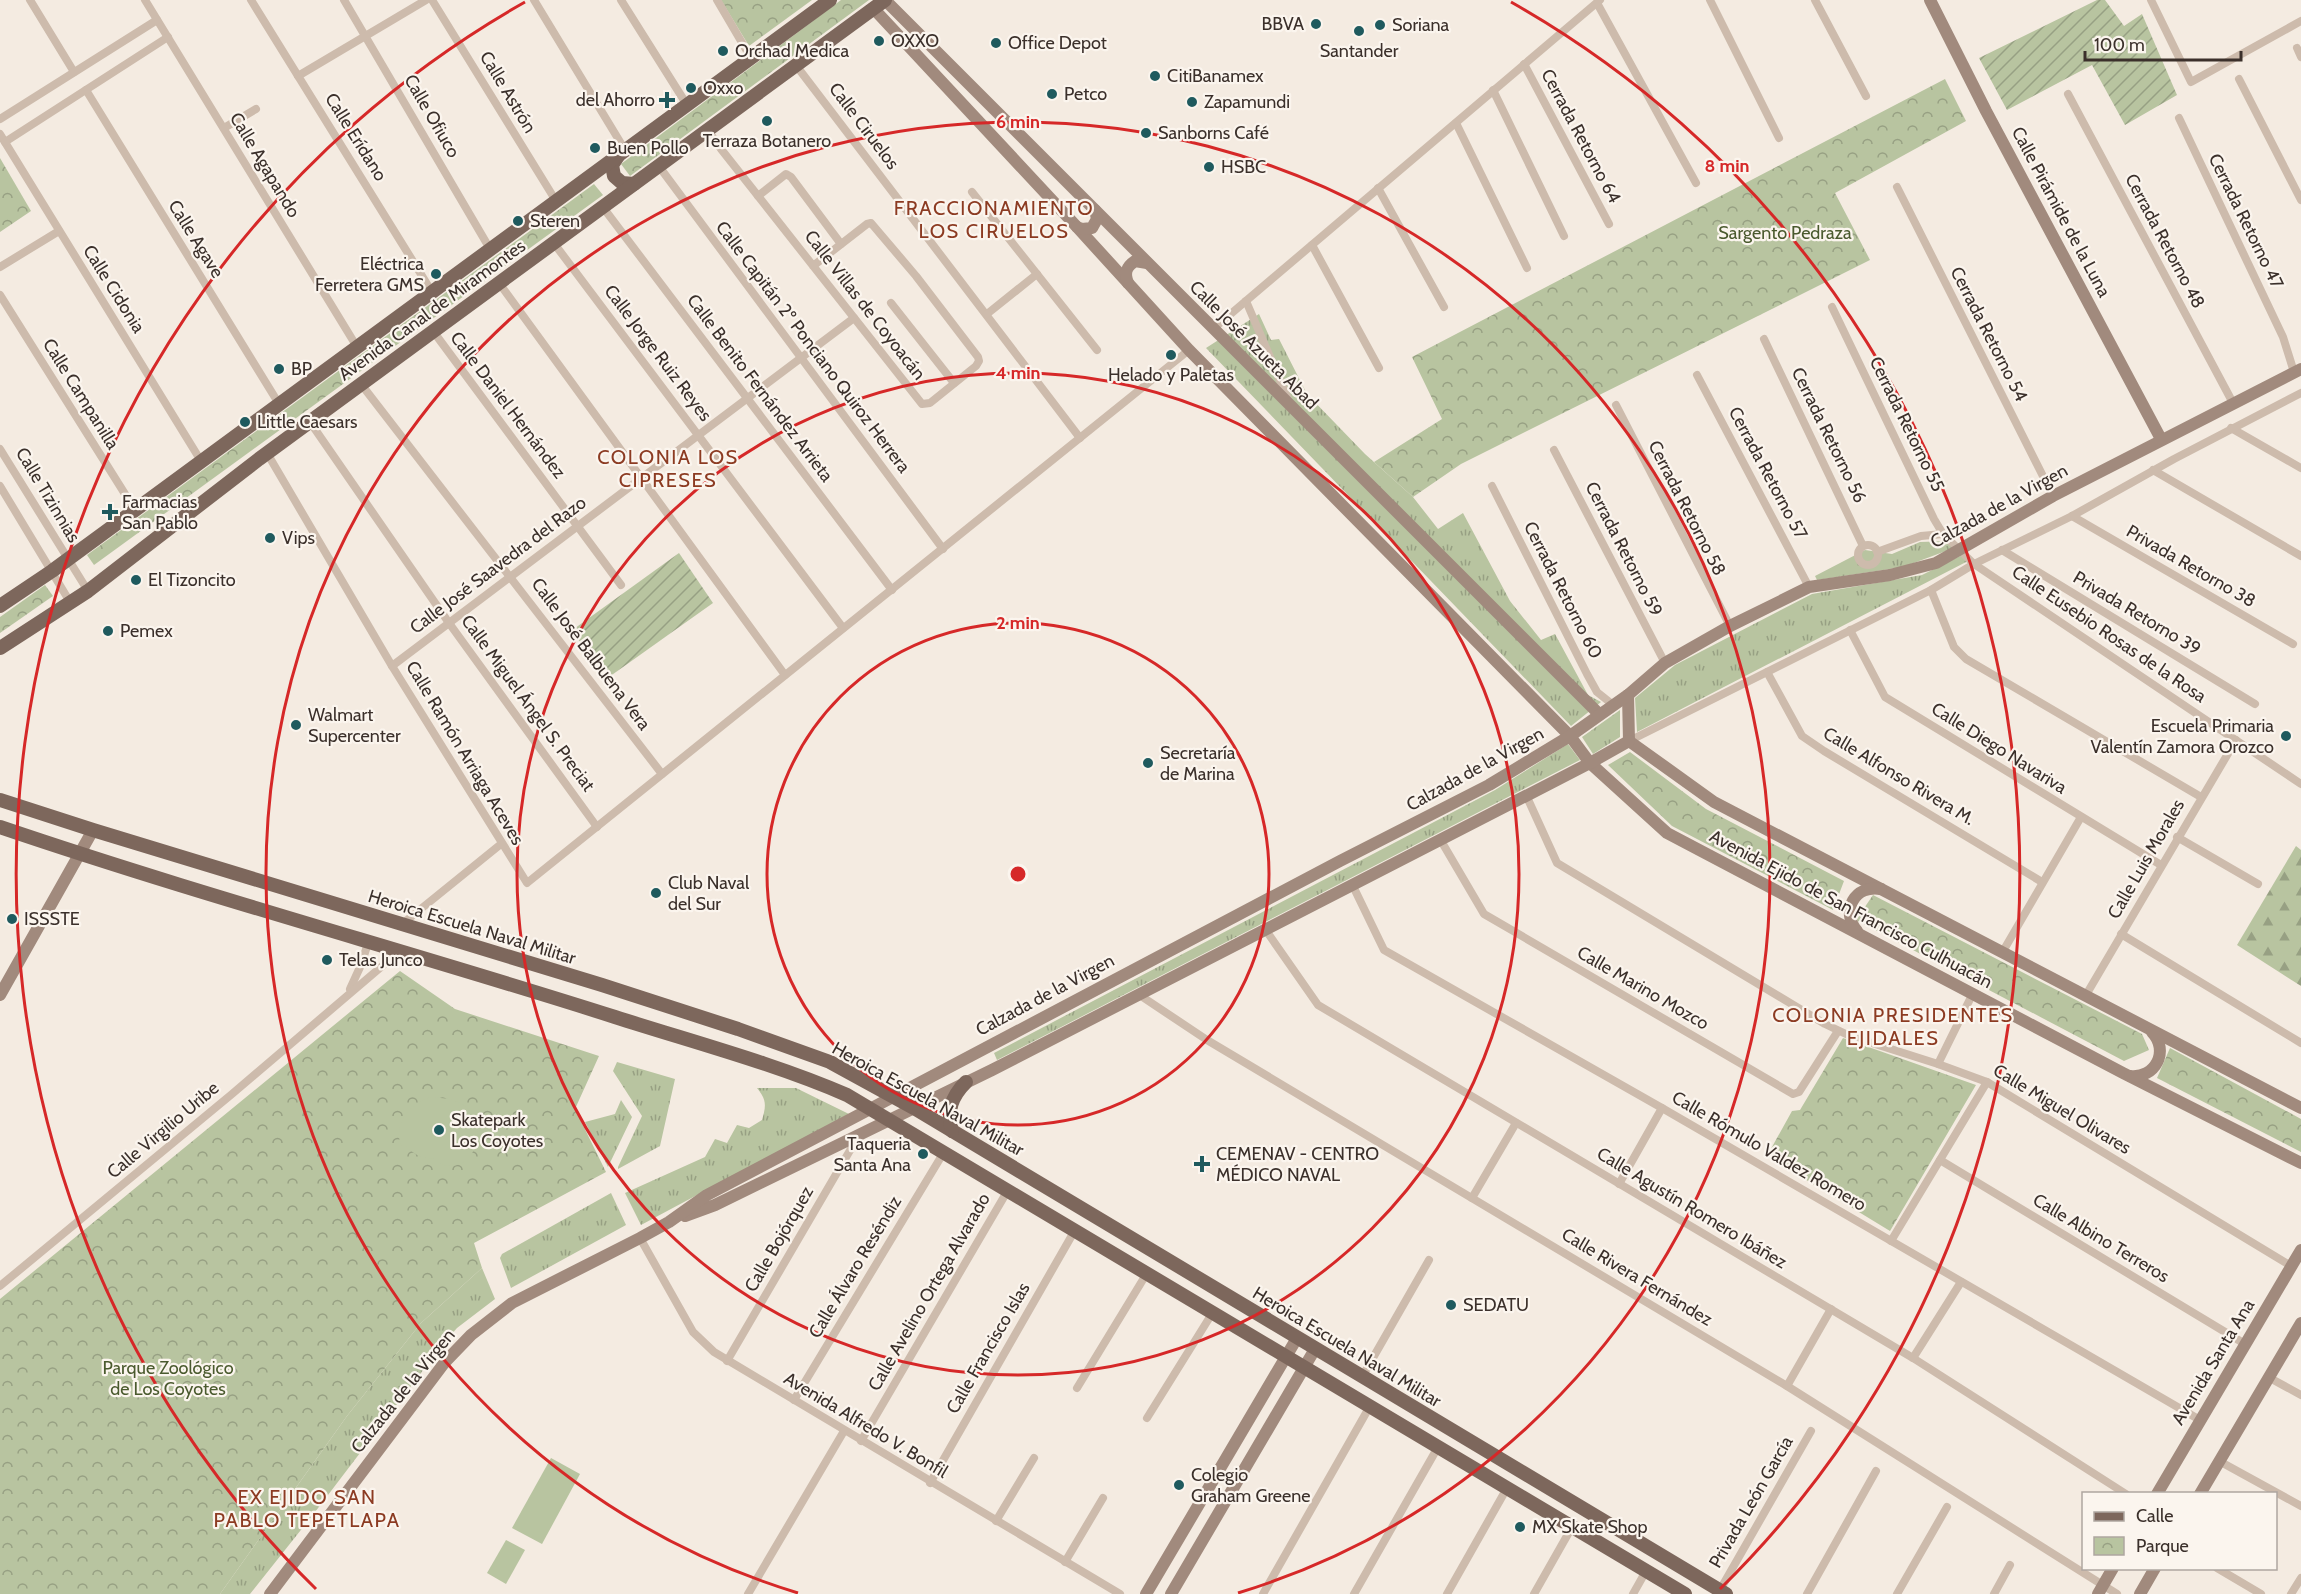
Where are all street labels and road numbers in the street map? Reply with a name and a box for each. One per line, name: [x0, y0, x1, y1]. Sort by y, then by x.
street label: Calle Astrón: [475, 47, 541, 137]
street label: Cerrada Retorno 64: [1536, 65, 1626, 207]
street label: Calle Ofiuco: [399, 71, 465, 162]
street label: Calle Ciruelos: [824, 78, 904, 174]
street label: Calle Erídano: [320, 89, 392, 185]
street label: Calle Agapando: [225, 109, 305, 222]
street label: Calle Pirámide de la Luna: [2007, 123, 2115, 301]
street label: Cerrada Retorno 47: [2204, 150, 2288, 292]
street label: Cerrada Retorno 48: [2120, 170, 2210, 312]
street label: Calle Agave: [163, 196, 229, 282]
street label: Calle Capitán 2º Ponciano Quiroz Herrera: [711, 217, 915, 478]
street label: Calle Villas de Coyoacán: [800, 226, 930, 384]
street label: Avenida Canal de Miramontes: [334, 235, 530, 385]
street label: Calle Cidonia: [78, 241, 150, 337]
street label: Cerrada Retorno 54: [1946, 263, 2032, 405]
street label: Calle José Azueta Abad: [1185, 276, 1323, 414]
street label: Calle Jorge Ruiz Reyes: [600, 280, 716, 426]
street label: Calle Benito Fernández Arrieta: [682, 290, 838, 487]
street label: Calle Daniel Hernández: [446, 327, 571, 483]
street label: Calle Campanilla: [38, 334, 124, 454]
street label: Cerrada Retorno 55: [1865, 353, 1949, 495]
street label: Cerrada Retorno 56: [1787, 364, 1871, 506]
street label: Cerrada Retorno 57: [1724, 403, 1812, 543]
street label: Cerrada Retorno 58: [1643, 437, 1731, 579]
street label: Calle Tizinnias: [11, 443, 85, 547]
street label: Calzada de la Virgen: [1927, 459, 2071, 553]
street label: Cerrada Retorno 59: [1581, 478, 1667, 620]
street label: Calle José Saavedra del Razo: [405, 491, 591, 639]
street label: Cerrada Retorno 60: [1519, 518, 1607, 662]
street label: Privada Retorno 38: [2122, 520, 2260, 612]
street label: Calle Eusebio Rosas de la Rosa: [2008, 561, 2211, 708]
street label: Privada Retorno 39: [2069, 566, 2205, 660]
street label: Calle José Balbuena Vera: [527, 574, 656, 735]
street label: Calle Miguel Ángel S. Preciat: [457, 610, 599, 796]
street label: Calle Ramón Arriaga Aceves: [401, 657, 529, 849]
street label: Calle Diego Navariva: [1927, 697, 2071, 799]
street label: Calzada de la Virgen: [1403, 722, 1547, 816]
street label: Calle Alfonso Rivera M.: [1819, 722, 1979, 830]
street label: Calle Luis Morales: [2103, 795, 2189, 923]
street label: Avenida Ejido de San Francisco Culhuacán: [1706, 825, 1996, 993]
street label: Heroica Escuela Naval Militar: [365, 885, 579, 969]
street label: Calle Marino Mozco: [1573, 941, 1713, 1035]
street label: Calzada de la Virgen: [972, 949, 1118, 1041]
street label: Heroica Escuela Naval Militar: [828, 1037, 1028, 1161]
street label: Calle Miguel Olivares: [1989, 1059, 2135, 1159]
street label: Calle Virgilio Uribe: [103, 1077, 223, 1183]
street label: Calle Rómulo Valdez Romero: [1668, 1086, 1870, 1216]
street label: Calle Agustín Romero Ibáñez: [1593, 1142, 1791, 1274]
street label: Calle Bojórquez: [740, 1182, 818, 1296]
street label: Calle Avelino Ortega Alvarado: [863, 1189, 995, 1395]
street label: Calle Albino Terreros: [2029, 1189, 2173, 1287]
street label: Calle Álvaro Reséndiz: [804, 1191, 906, 1342]
street label: Calle Rivera Fernández: [1558, 1223, 1717, 1331]
street label: Calle Francisco Islas: [941, 1278, 1035, 1418]
street label: Heroica Escuela Naval Militar: [1249, 1282, 1446, 1412]
street label: Avenida Santa Ana: [2167, 1295, 2259, 1429]
street label: Calzada de la Virgen: [346, 1324, 460, 1458]
street label: Avenida Alfredo V. Bonfil: [780, 1367, 953, 1483]
street label: Privada León García: [1704, 1432, 1798, 1572]

